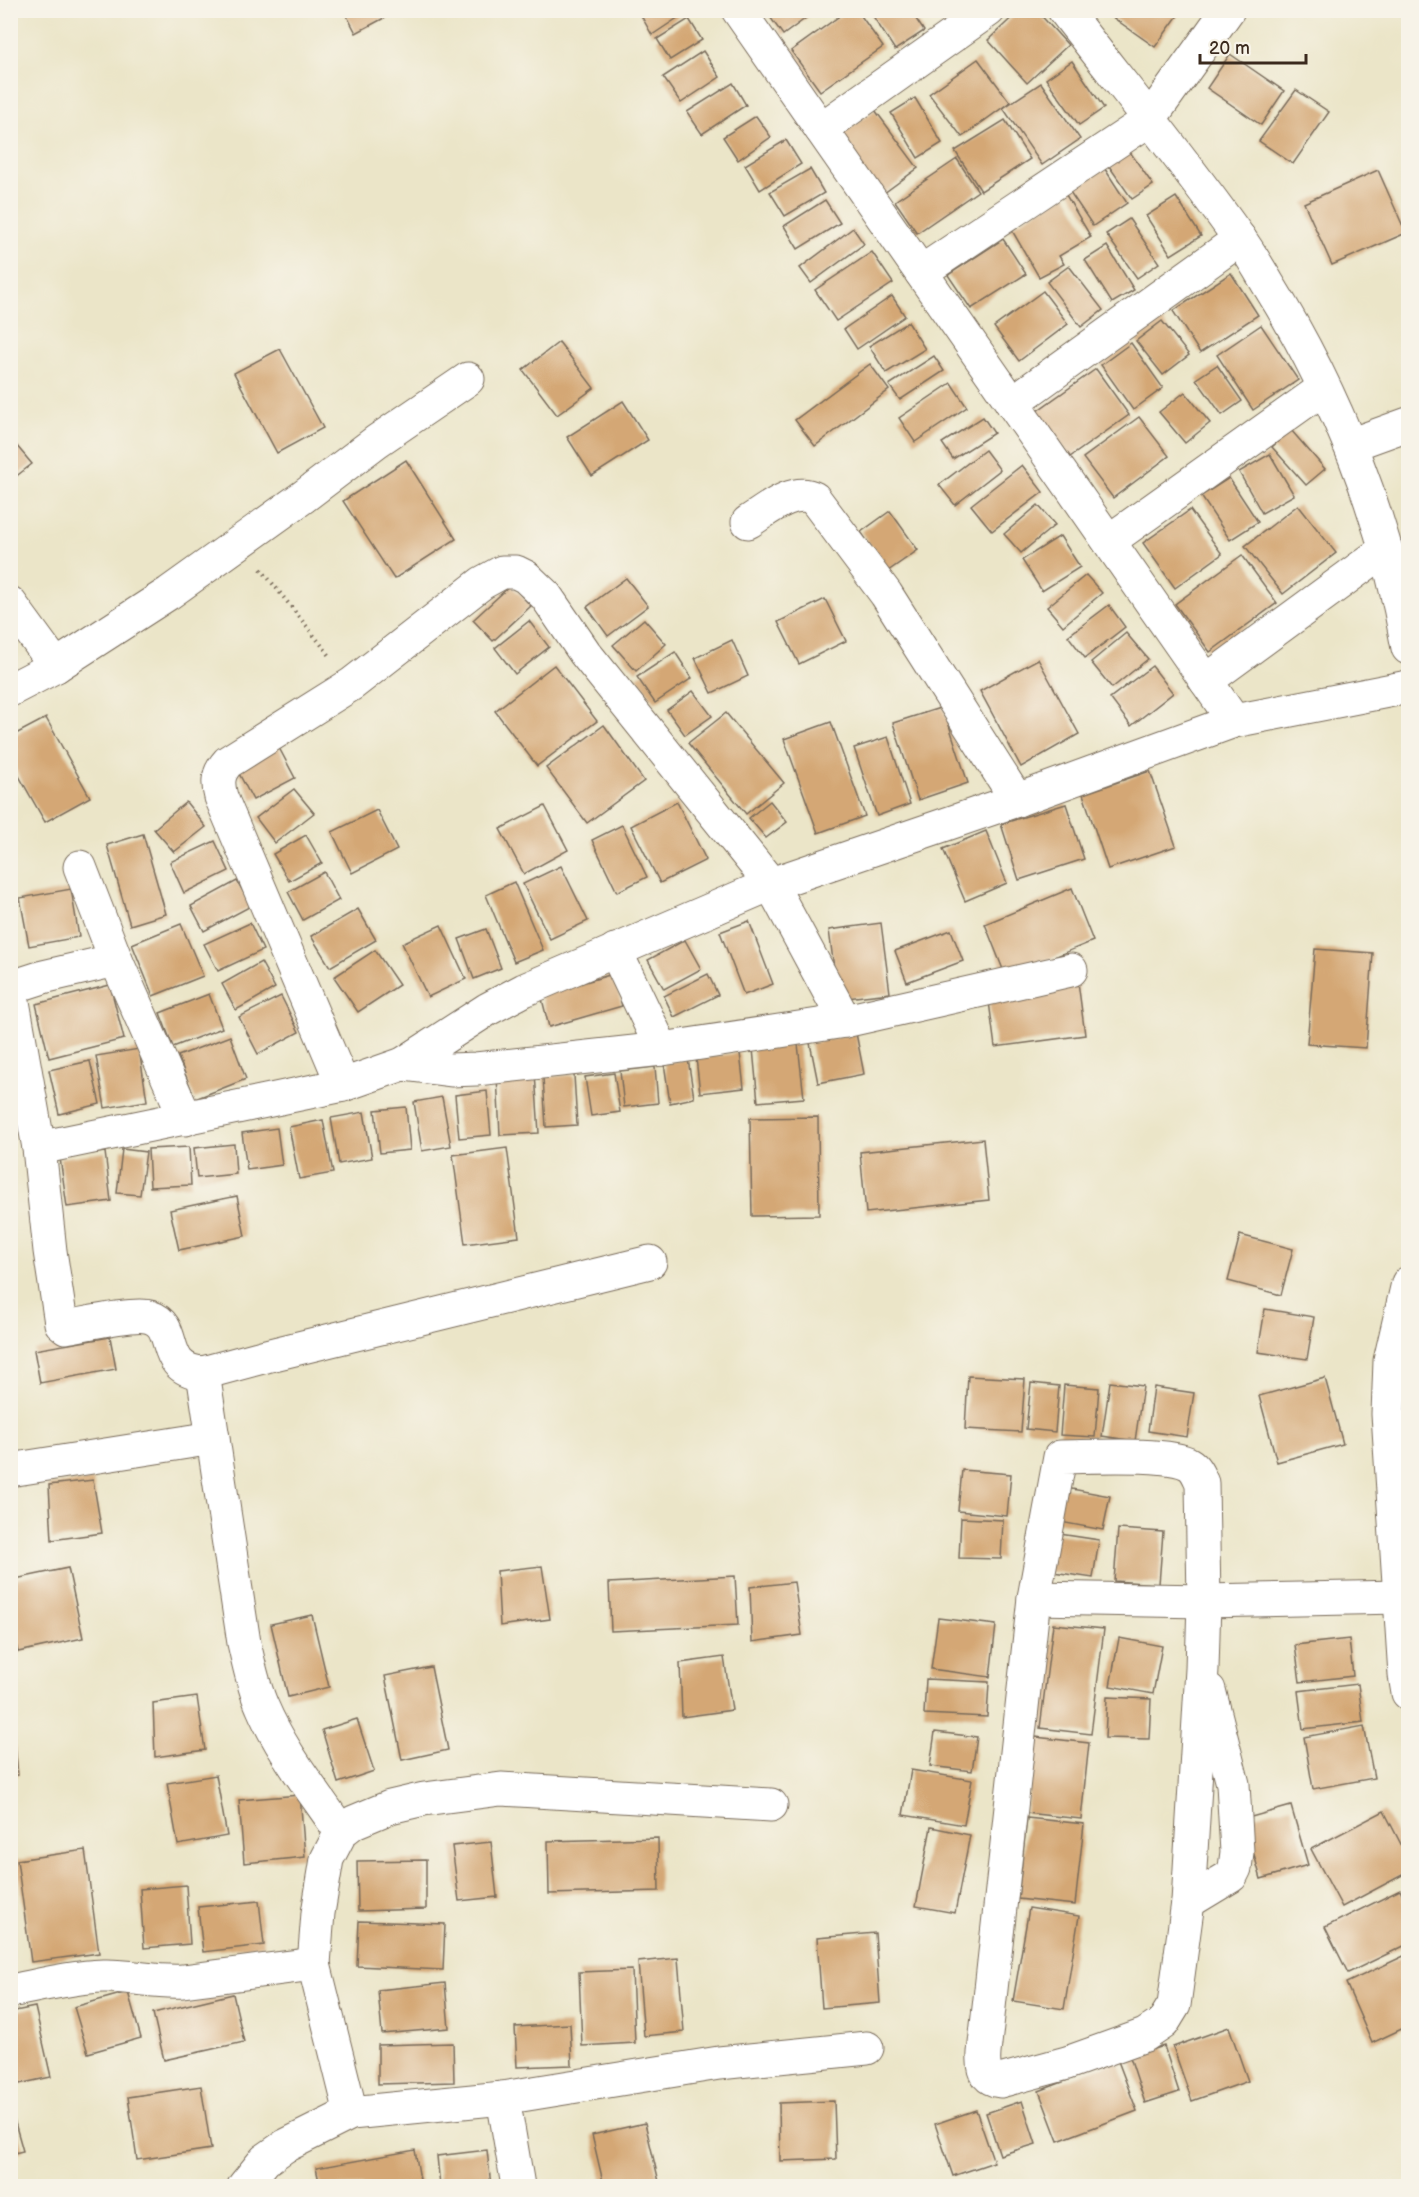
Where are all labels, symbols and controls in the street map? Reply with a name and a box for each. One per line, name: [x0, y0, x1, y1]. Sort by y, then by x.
scale bar: [1200, 27, 1306, 65]
text: 20 m: [1209, 38, 1250, 59]

